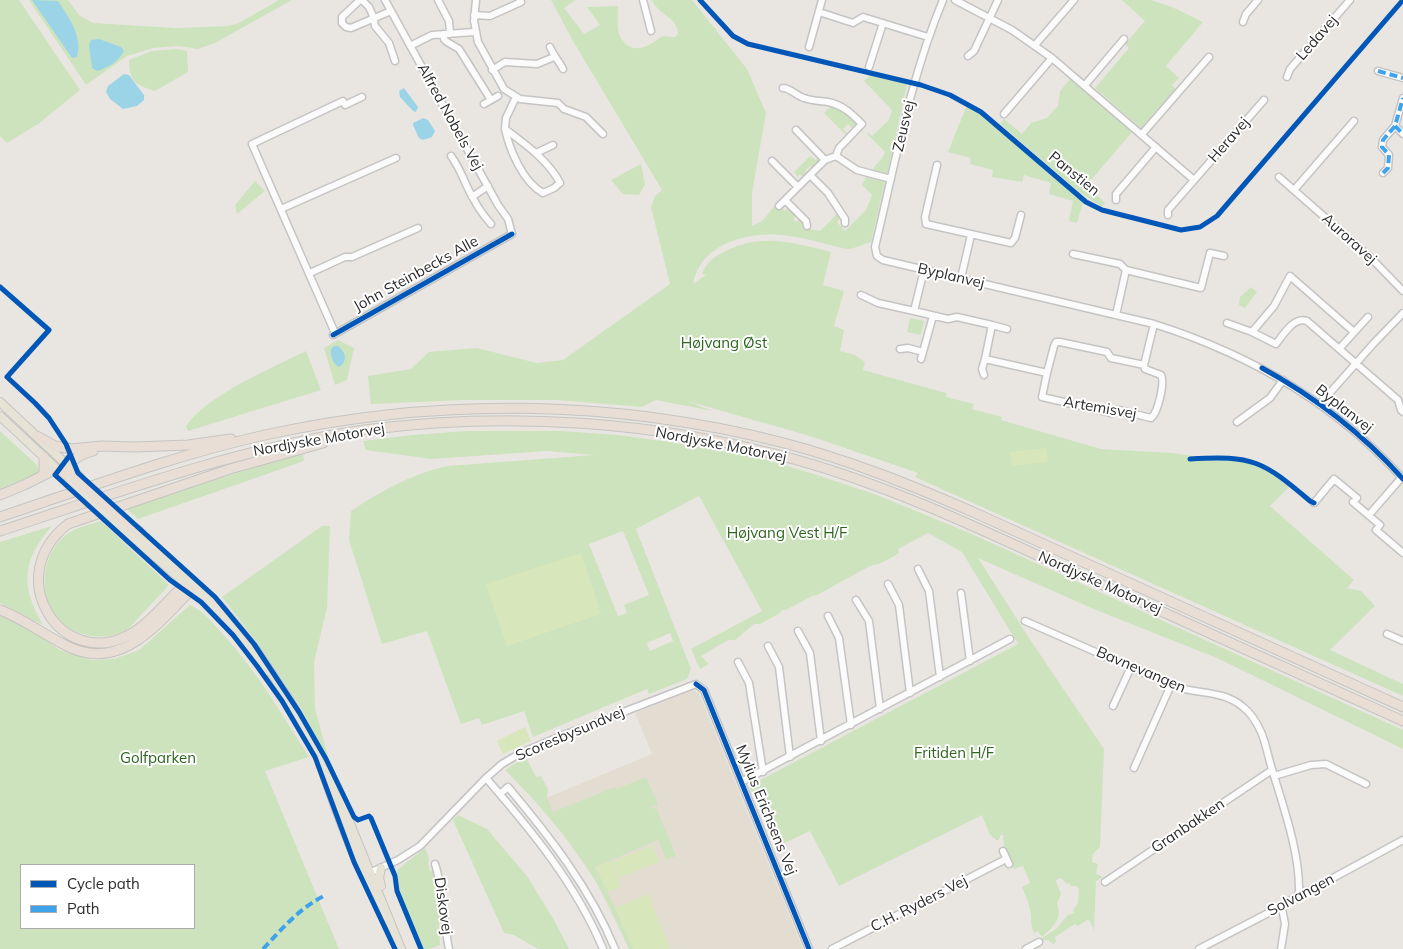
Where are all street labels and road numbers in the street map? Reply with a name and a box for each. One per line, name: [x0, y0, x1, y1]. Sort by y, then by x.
street label: Ledavej: [1293, 12, 1341, 64]
street label: Alfred Nobels Vej: [413, 60, 487, 174]
street label: Zeusvej: [889, 98, 919, 154]
street label: Heravej: [1205, 114, 1253, 166]
street label: Panstien: [1045, 148, 1103, 200]
street label: Auroravej: [1318, 210, 1380, 268]
street label: John Steinbecks Alle: [350, 232, 482, 316]
street label: Byplanvej: [916, 260, 986, 292]
street label: Byplanvej: [1312, 381, 1376, 437]
street label: Artemisvej: [1062, 393, 1138, 423]
street label: Nordjyske Motorvej: [252, 420, 386, 460]
street label: Nordjyske Motorvej: [654, 423, 788, 467]
street label: Nordjyske Motorvej: [1036, 548, 1164, 618]
street label: Bavnevangen: [1094, 643, 1188, 697]
street label: Scoresbysundvej: [513, 703, 627, 765]
street label: Mylius Erichsens Vej: [732, 742, 800, 878]
street label: Granbakken: [1148, 795, 1228, 857]
street label: Solvangen: [1265, 870, 1337, 920]
street label: C.H. Ryders Vej: [868, 872, 970, 936]
street label: Diskovej: [430, 876, 456, 936]

